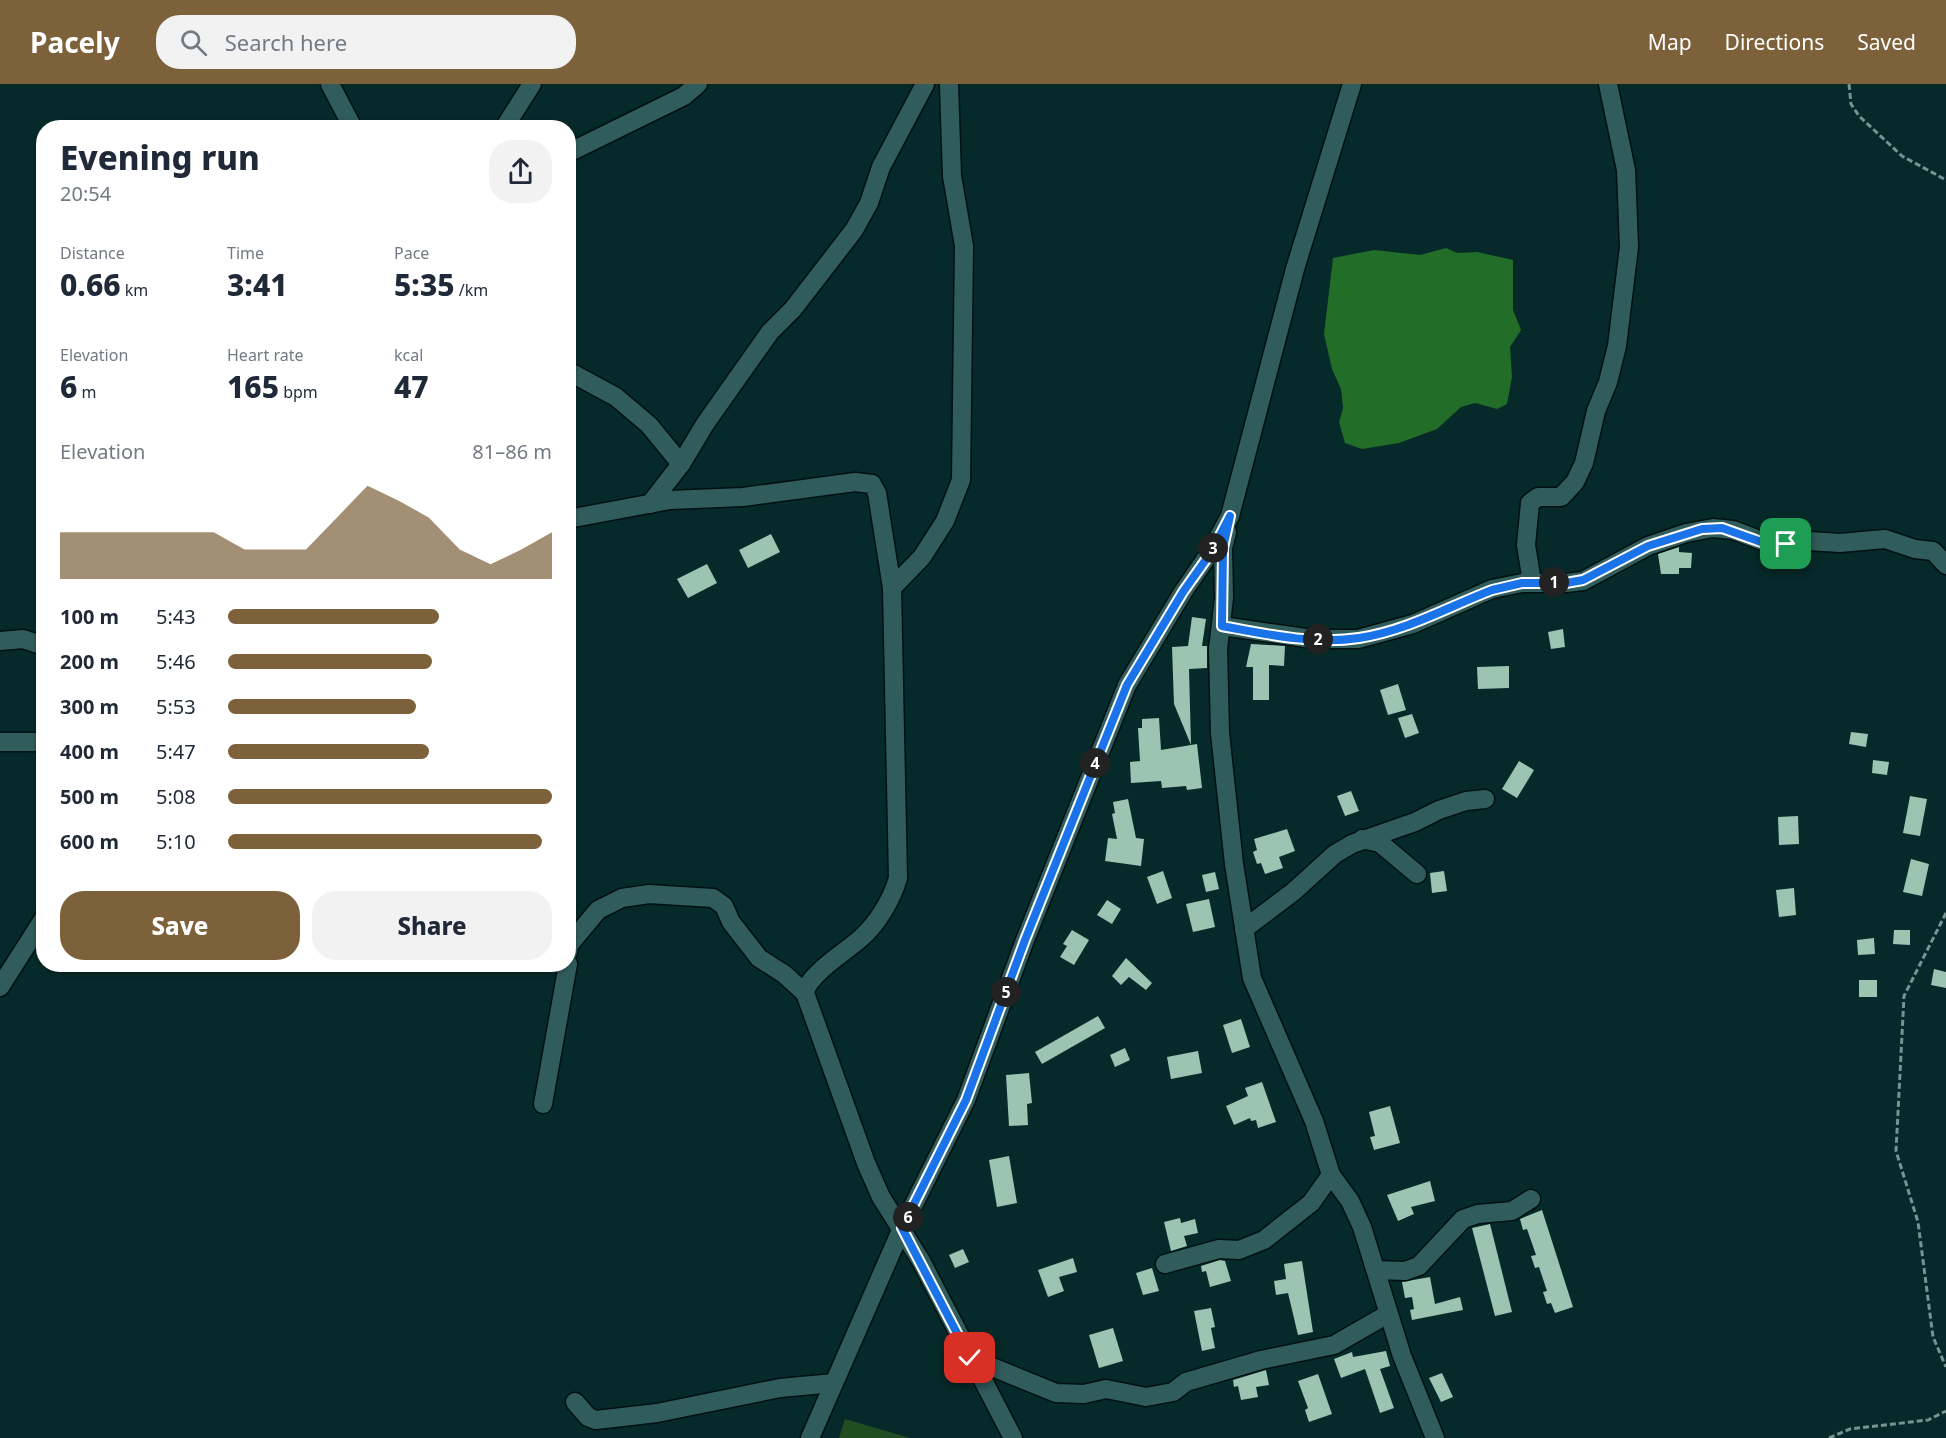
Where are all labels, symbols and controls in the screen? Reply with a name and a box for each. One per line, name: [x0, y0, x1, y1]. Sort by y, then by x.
search box: [156, 15, 576, 69]
text: Pacely: [30, 23, 120, 61]
icon: search: [177, 26, 210, 59]
text: Search here: [225, 27, 347, 57]
text: Map: [1648, 28, 1692, 56]
text: Directions: [1725, 28, 1824, 56]
text: Saved: [1857, 28, 1916, 56]
text: Evening run: [60, 135, 260, 180]
button: share: [489, 140, 552, 203]
text: 20:54: [60, 180, 111, 207]
text: Distance: [60, 242, 125, 264]
text: Time: [227, 242, 264, 264]
text: Pace: [394, 242, 429, 264]
text: 0.66: [60, 264, 121, 305]
text: 3:41: [227, 264, 288, 305]
text: 5:35: [394, 264, 455, 305]
text: km: [121, 279, 148, 301]
text: /km: [455, 279, 488, 301]
text: Elevation: [60, 344, 128, 366]
text: Heart rate: [227, 344, 303, 366]
text: kcal: [394, 344, 423, 366]
text: 6: [60, 366, 77, 407]
text: 165: [227, 366, 279, 407]
text: 47: [394, 366, 429, 407]
text: m: [77, 381, 96, 403]
text: bpm: [279, 381, 318, 403]
text: Elevation: [60, 438, 145, 465]
text: 81–86 m: [472, 438, 552, 465]
pin: [1760, 518, 1811, 569]
icon: arrive: [1769, 527, 1802, 560]
pin: 3: [1198, 533, 1228, 563]
text: 3: [1208, 537, 1218, 559]
pin: 1: [1539, 567, 1569, 597]
text: 1: [1549, 571, 1559, 593]
text: 100 m: [60, 603, 119, 630]
text: 5:43: [156, 603, 196, 630]
pin: 2: [1303, 624, 1333, 654]
text: 2: [1313, 628, 1323, 650]
text: 200 m: [60, 648, 119, 675]
text: 5:46: [156, 648, 196, 675]
text: 300 m: [60, 693, 119, 720]
text: 5:53: [156, 693, 196, 720]
text: 400 m: [60, 738, 119, 765]
text: 5:47: [156, 738, 196, 765]
pin: 4: [1080, 748, 1110, 778]
text: 4: [1090, 752, 1100, 774]
text: 500 m: [60, 783, 119, 810]
text: 5:08: [156, 783, 196, 810]
text: 600 m: [60, 828, 119, 855]
text: 5:10: [156, 828, 196, 855]
button: Save: [60, 891, 300, 960]
button: Share: [312, 891, 552, 960]
pin: 5: [991, 977, 1021, 1007]
text: 5: [1001, 981, 1011, 1003]
pin: 6: [893, 1202, 923, 1232]
text: 6: [903, 1206, 913, 1228]
pin: [944, 1332, 995, 1383]
icon: check: [953, 1341, 986, 1374]

